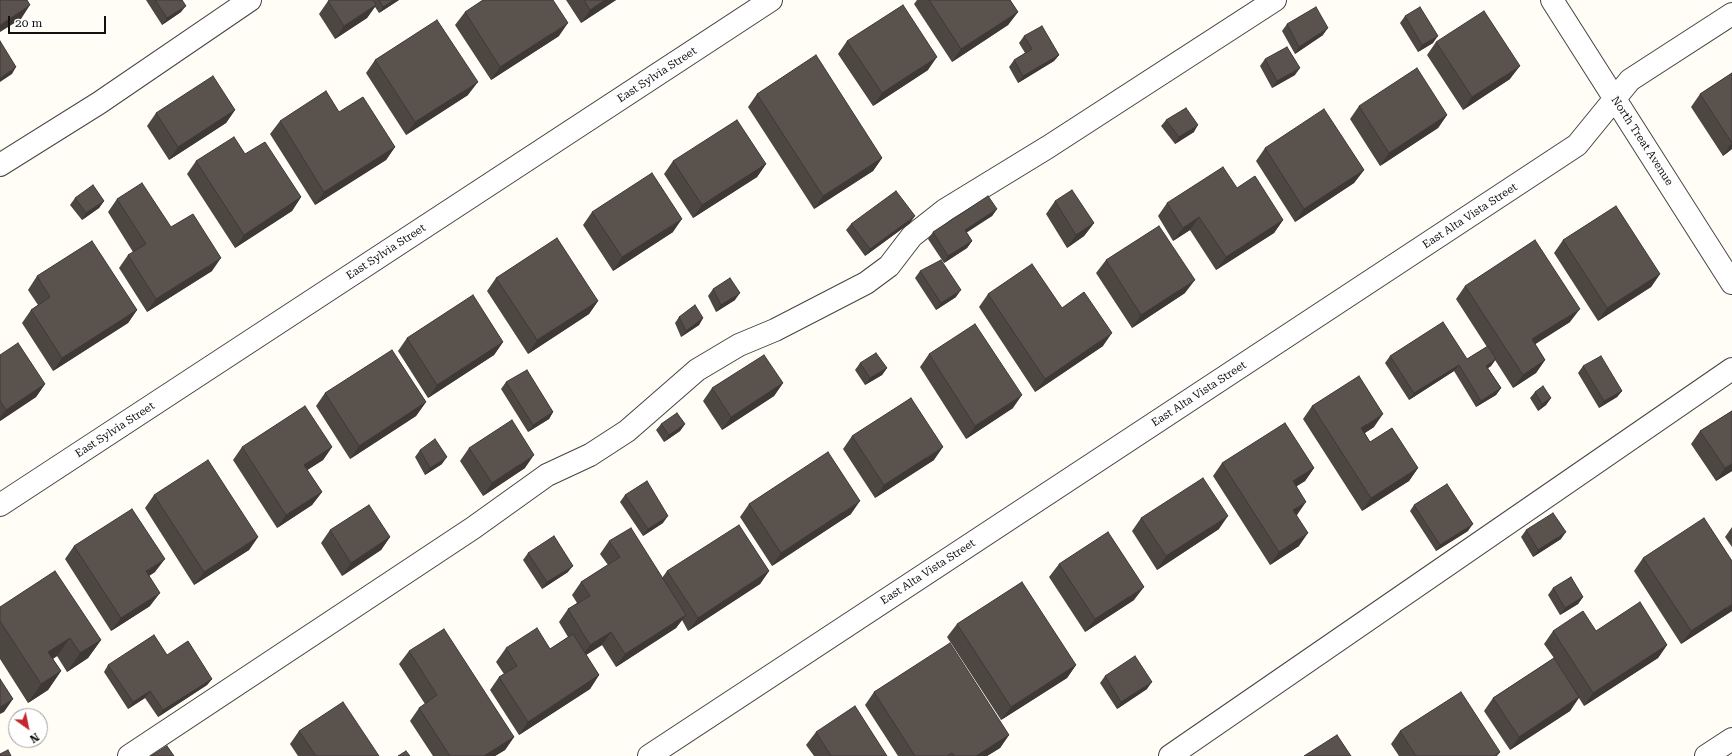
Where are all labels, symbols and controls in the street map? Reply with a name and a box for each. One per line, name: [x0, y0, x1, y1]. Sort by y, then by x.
scale bar: [10, 8, 108, 34]
text: 20 m: [15, 16, 42, 30]
street label: East Sylvia Street: [615, 44, 699, 106]
street label: North Treat Avenue: [1608, 94, 1676, 188]
street label: East Alta Vista Street: [1420, 180, 1520, 252]
street label: East Sylvia Street: [344, 221, 428, 283]
street label: East Alta Vista Street: [1149, 358, 1249, 430]
street label: East Sylvia Street: [73, 399, 157, 461]
street label: East Alta Vista Street: [878, 536, 978, 608]
north arrow: [8, 708, 48, 748]
text: N: [27, 730, 41, 745]

